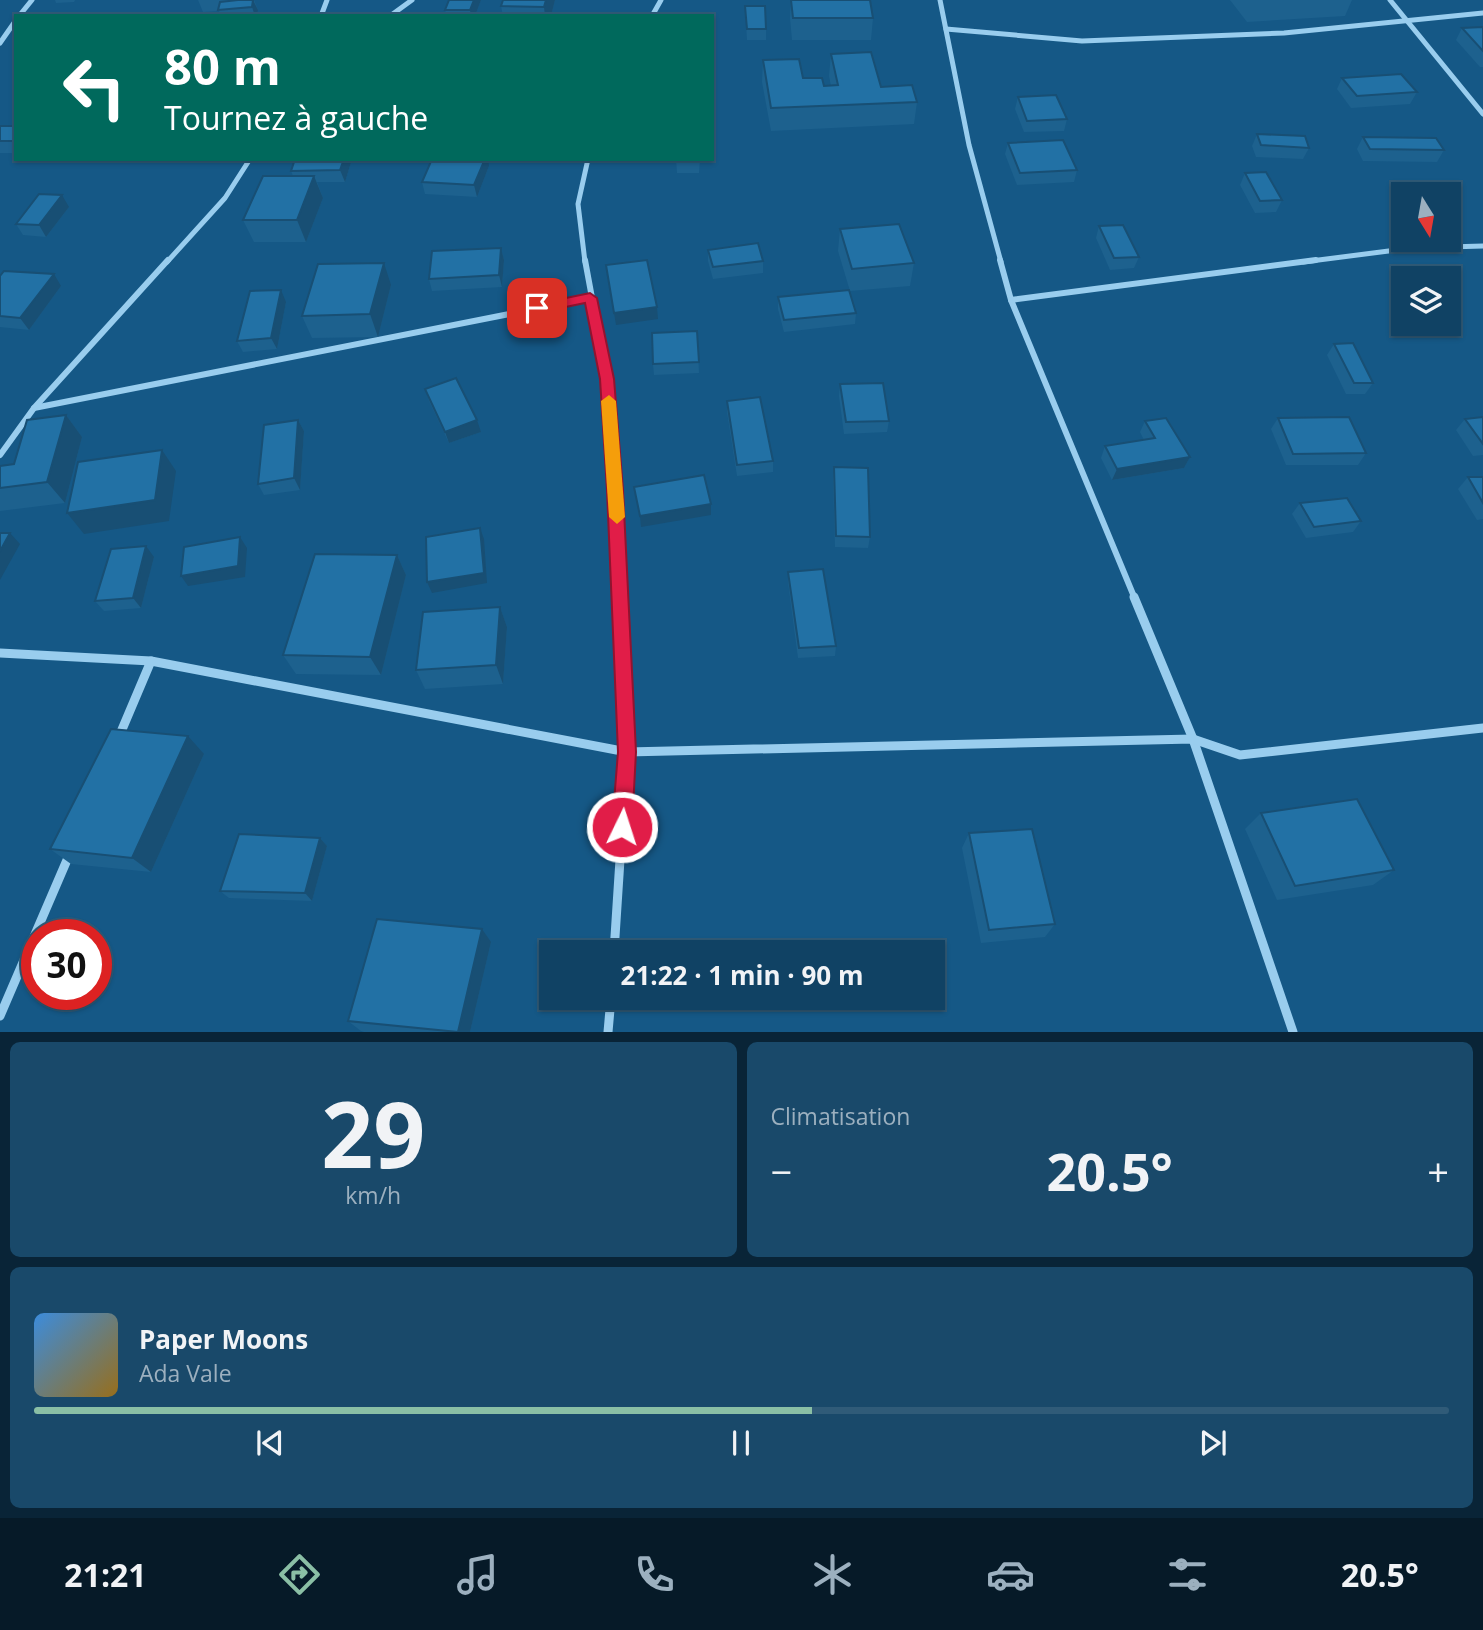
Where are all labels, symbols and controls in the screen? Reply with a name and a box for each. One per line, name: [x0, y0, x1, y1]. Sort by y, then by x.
text: 80 m: [164, 33, 281, 99]
icon: left: [49, 42, 140, 133]
text: Tournez à gauche: [164, 96, 428, 139]
north arrow: [1391, 182, 1461, 252]
map controls: [1391, 182, 1461, 336]
button: layers: [1391, 266, 1461, 336]
pin: [507, 278, 567, 338]
icon: arrive: [518, 289, 556, 327]
position arrow: [585, 790, 659, 864]
speed limit sign: 30: [21, 919, 112, 1010]
text: 21:22 · 1 min · 90 m: [621, 957, 863, 993]
text: 29: [321, 1071, 425, 1195]
text: Climatisation: [771, 1100, 910, 1132]
text: 20.5°: [1047, 1135, 1173, 1206]
text: −: [771, 1145, 792, 1197]
text: +: [1427, 1145, 1449, 1197]
text: km/h: [345, 1179, 401, 1211]
text: Paper Moons: [139, 1321, 308, 1357]
text: Ada Vale: [139, 1357, 232, 1389]
icon: previous: [251, 1424, 289, 1462]
icon: pause: [722, 1424, 760, 1462]
icon: next: [1194, 1424, 1232, 1462]
icon: directions: [275, 1550, 324, 1599]
icon: music: [453, 1550, 502, 1599]
icon: phone: [630, 1550, 679, 1599]
icon: climate: [808, 1550, 857, 1599]
icon: car: [986, 1550, 1035, 1599]
icon: filters: [1163, 1550, 1212, 1599]
text: 21:21: [64, 1553, 147, 1596]
text: 20.5°: [1341, 1553, 1419, 1596]

